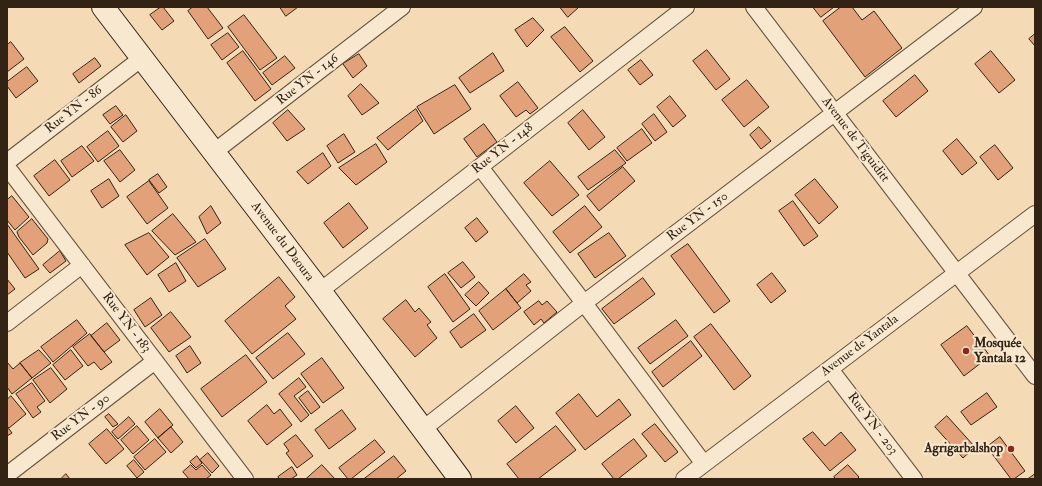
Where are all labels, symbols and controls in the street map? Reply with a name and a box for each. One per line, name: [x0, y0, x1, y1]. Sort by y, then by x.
street label: Rue YN - 146: [274, 51, 342, 109]
street label: Rue YN - 86: [42, 83, 106, 137]
street label: Avenue de Tiguiditt: [818, 94, 892, 186]
street label: Rue YN - 148: [469, 120, 537, 178]
street label: Rue YN - 150: [664, 189, 732, 245]
street label: Avenue du Daoura: [247, 199, 317, 285]
street label: Rue YN - 183: [98, 290, 154, 356]
street label: Avenue de Yantala: [818, 312, 902, 380]
place label: Mosquée Yantala 12: [974, 336, 1026, 367]
marker: Mosquée Yantala 12: [961, 346, 971, 356]
street label: Rue YN - 203: [844, 390, 900, 458]
street label: Rue YN - 90: [49, 391, 113, 445]
place label: Agrigarbalshop: [924, 441, 1003, 457]
marker: Agrigarbalshop: [1006, 444, 1016, 454]

